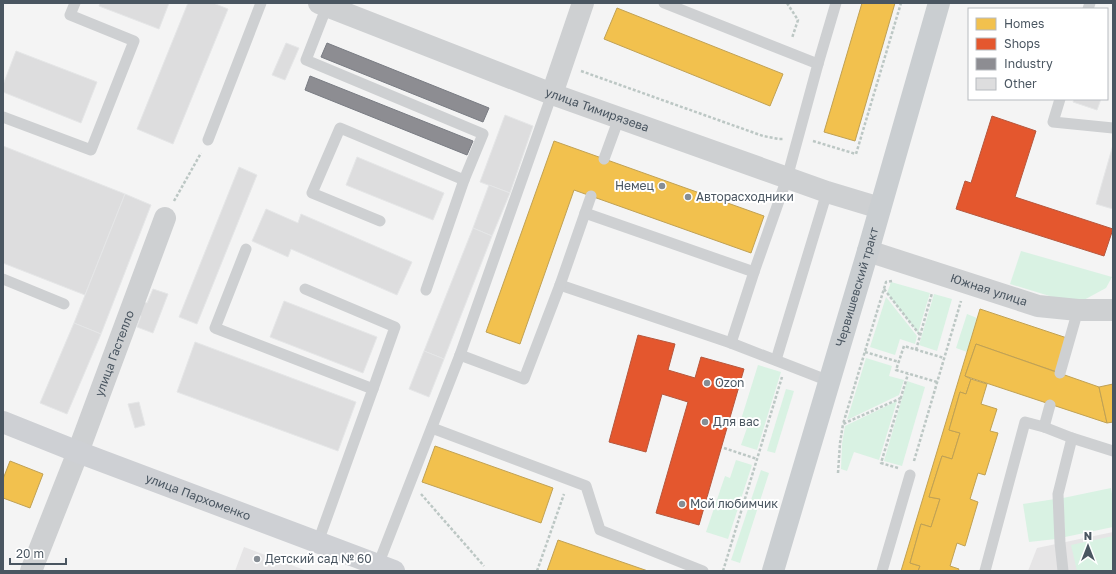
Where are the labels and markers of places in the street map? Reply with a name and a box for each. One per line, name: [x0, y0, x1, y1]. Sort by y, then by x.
place label: Немец: [615, 178, 655, 193]
marker: Немец: [657, 181, 667, 191]
place label: Авторасходники: [696, 189, 794, 204]
marker: Авторасходники: [683, 192, 693, 202]
place label: Ozon: [715, 375, 744, 390]
marker: Ozon: [702, 378, 712, 388]
place label: Для вас: [713, 414, 760, 429]
marker: Для вас: [700, 417, 710, 427]
place label: Мой любимчик: [690, 496, 778, 511]
marker: Мой любимчик: [677, 499, 687, 509]
place label: Детский сад № 60: [265, 551, 372, 566]
marker: Детский сад № 60: [252, 554, 262, 564]

